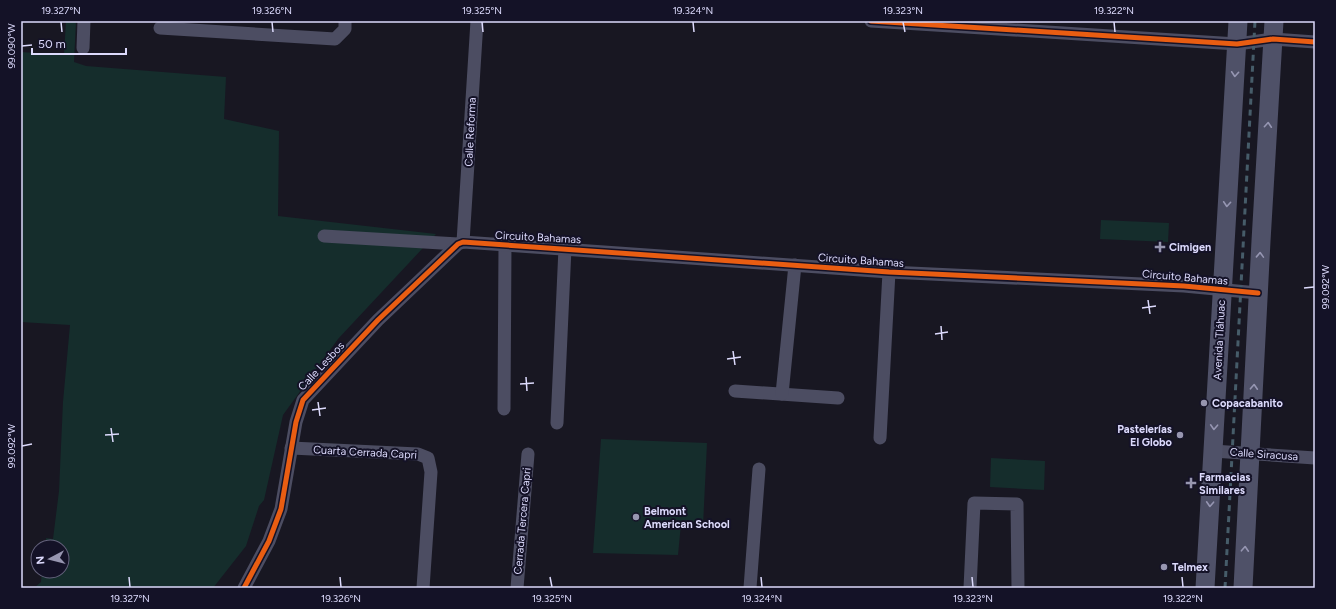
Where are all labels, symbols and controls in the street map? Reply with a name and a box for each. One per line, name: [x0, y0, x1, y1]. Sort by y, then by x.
text: 19.327°N: [41, 4, 81, 17]
text: 19.326°N: [252, 4, 292, 17]
text: 19.325°N: [462, 4, 502, 17]
text: 19.324°N: [673, 4, 713, 17]
text: 19.323°N: [883, 4, 923, 17]
text: 19.322°N: [1094, 4, 1134, 17]
text: 99.090°W: [5, 23, 18, 69]
scale bar: [32, 30, 126, 56]
text: 50 m: [38, 37, 66, 51]
one-way arrow: [1230, 71, 1239, 77]
street label: Calle Reforma: [462, 97, 479, 167]
one-way arrow: [1263, 122, 1272, 128]
one-way arrow: [1222, 201, 1231, 207]
street label: Circuito Bahamas: [495, 229, 581, 246]
marker: Cimigen: [1154, 241, 1166, 253]
place label: Cimigen: [1169, 241, 1211, 254]
street label: Circuito Bahamas: [817, 251, 904, 270]
one-way arrow: [1256, 252, 1264, 258]
text: 99.092°W: [1319, 264, 1332, 309]
street label: Circuito Bahamas: [1141, 267, 1228, 288]
street label: Avenida Tláhuac: [1211, 300, 1228, 380]
street label: Calle Lesbos: [295, 339, 347, 393]
one-way arrow: [1250, 384, 1258, 390]
place label: Copacabanito: [1212, 397, 1284, 410]
marker: Copacabanito: [1199, 398, 1209, 408]
text: 99.092°W: [5, 423, 18, 468]
place label: Pastelerías El Globo: [1117, 423, 1173, 449]
one-way arrow: [1210, 424, 1218, 430]
marker: Pastelerías El Globo: [1175, 430, 1185, 440]
street label: Cuarta Cerrada Capri: [313, 443, 417, 462]
street label: Calle Siracusa: [1229, 446, 1299, 463]
street label: Cerrada Tercera Capri: [511, 467, 534, 575]
place label: Farmacias Similares: [1199, 471, 1250, 497]
marker: Farmacias Similares: [1186, 478, 1196, 488]
one-way arrow: [1205, 501, 1214, 507]
place label: Belmont American School: [644, 505, 730, 531]
marker: Belmont American School: [631, 512, 641, 522]
north arrow: [30, 539, 70, 579]
one-way arrow: [1241, 546, 1250, 552]
text: N: [34, 555, 48, 565]
place label: Telmex: [1172, 561, 1208, 574]
marker: Telmex: [1159, 562, 1169, 572]
text: 19.327°N: [110, 592, 150, 605]
text: 19.326°N: [321, 592, 361, 605]
text: 19.325°N: [532, 592, 572, 605]
text: 19.324°N: [742, 592, 782, 605]
text: 19.323°N: [953, 592, 993, 605]
text: 19.322°N: [1163, 592, 1203, 605]

